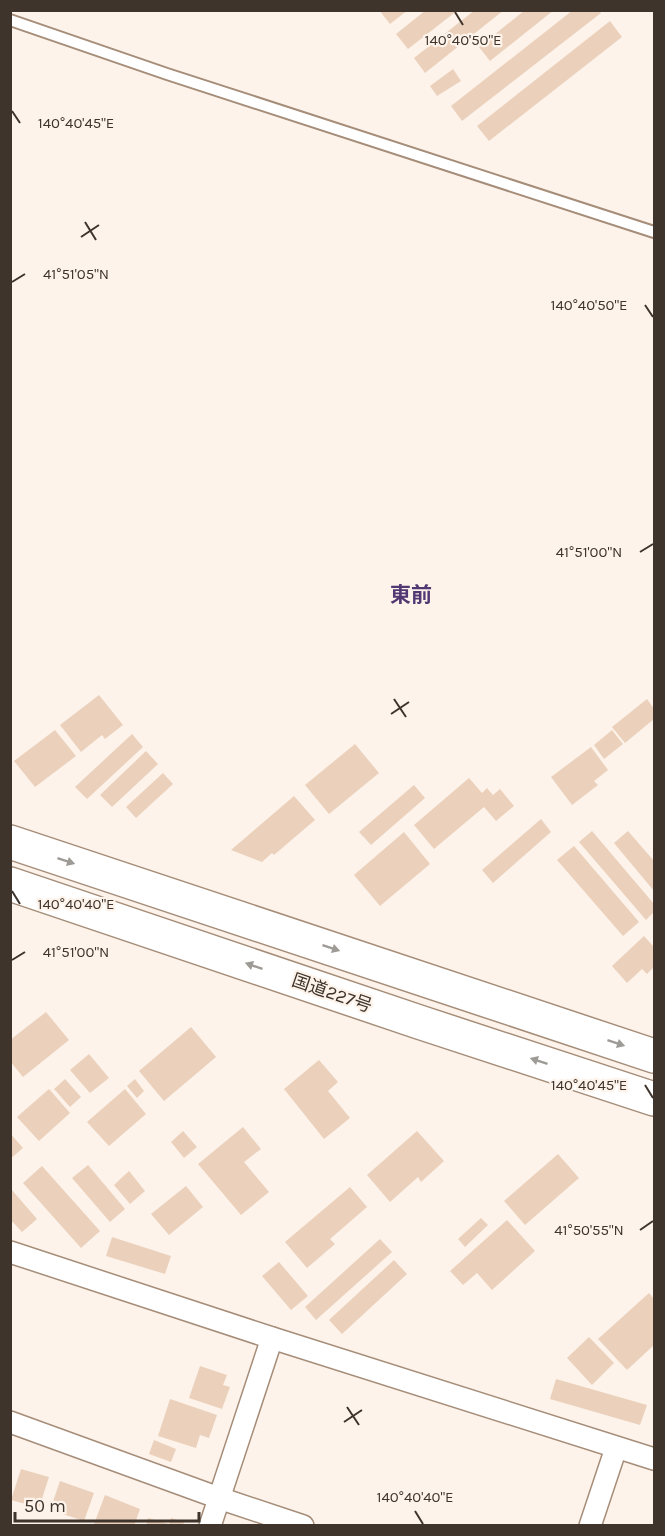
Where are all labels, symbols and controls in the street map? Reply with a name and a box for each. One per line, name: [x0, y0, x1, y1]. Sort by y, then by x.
text: 140°40'50"E: [424, 31, 502, 49]
text: 140°40'45"E: [38, 114, 114, 132]
text: 41°51'05"N: [43, 265, 109, 283]
text: 140°40'50"E: [550, 296, 628, 314]
text: 41°51'00"N: [556, 543, 622, 561]
district label: 東前: [390, 583, 432, 607]
one-way arrow: [57, 856, 75, 866]
text: 140°40'40"E: [38, 895, 114, 913]
text: 41°51'00"N: [43, 943, 109, 961]
one-way arrow: [322, 944, 340, 953]
one-way arrow: [245, 961, 263, 971]
street label: 国道227号: [289, 969, 375, 1017]
one-way arrow: [607, 1038, 625, 1048]
one-way arrow: [530, 1056, 548, 1065]
text: 140°40'45"E: [551, 1076, 627, 1094]
text: 41°50'55"N: [554, 1221, 624, 1239]
scale bar: [15, 1485, 200, 1523]
text: 140°40'40"E: [377, 1488, 453, 1506]
text: 50 m: [24, 1495, 66, 1517]

